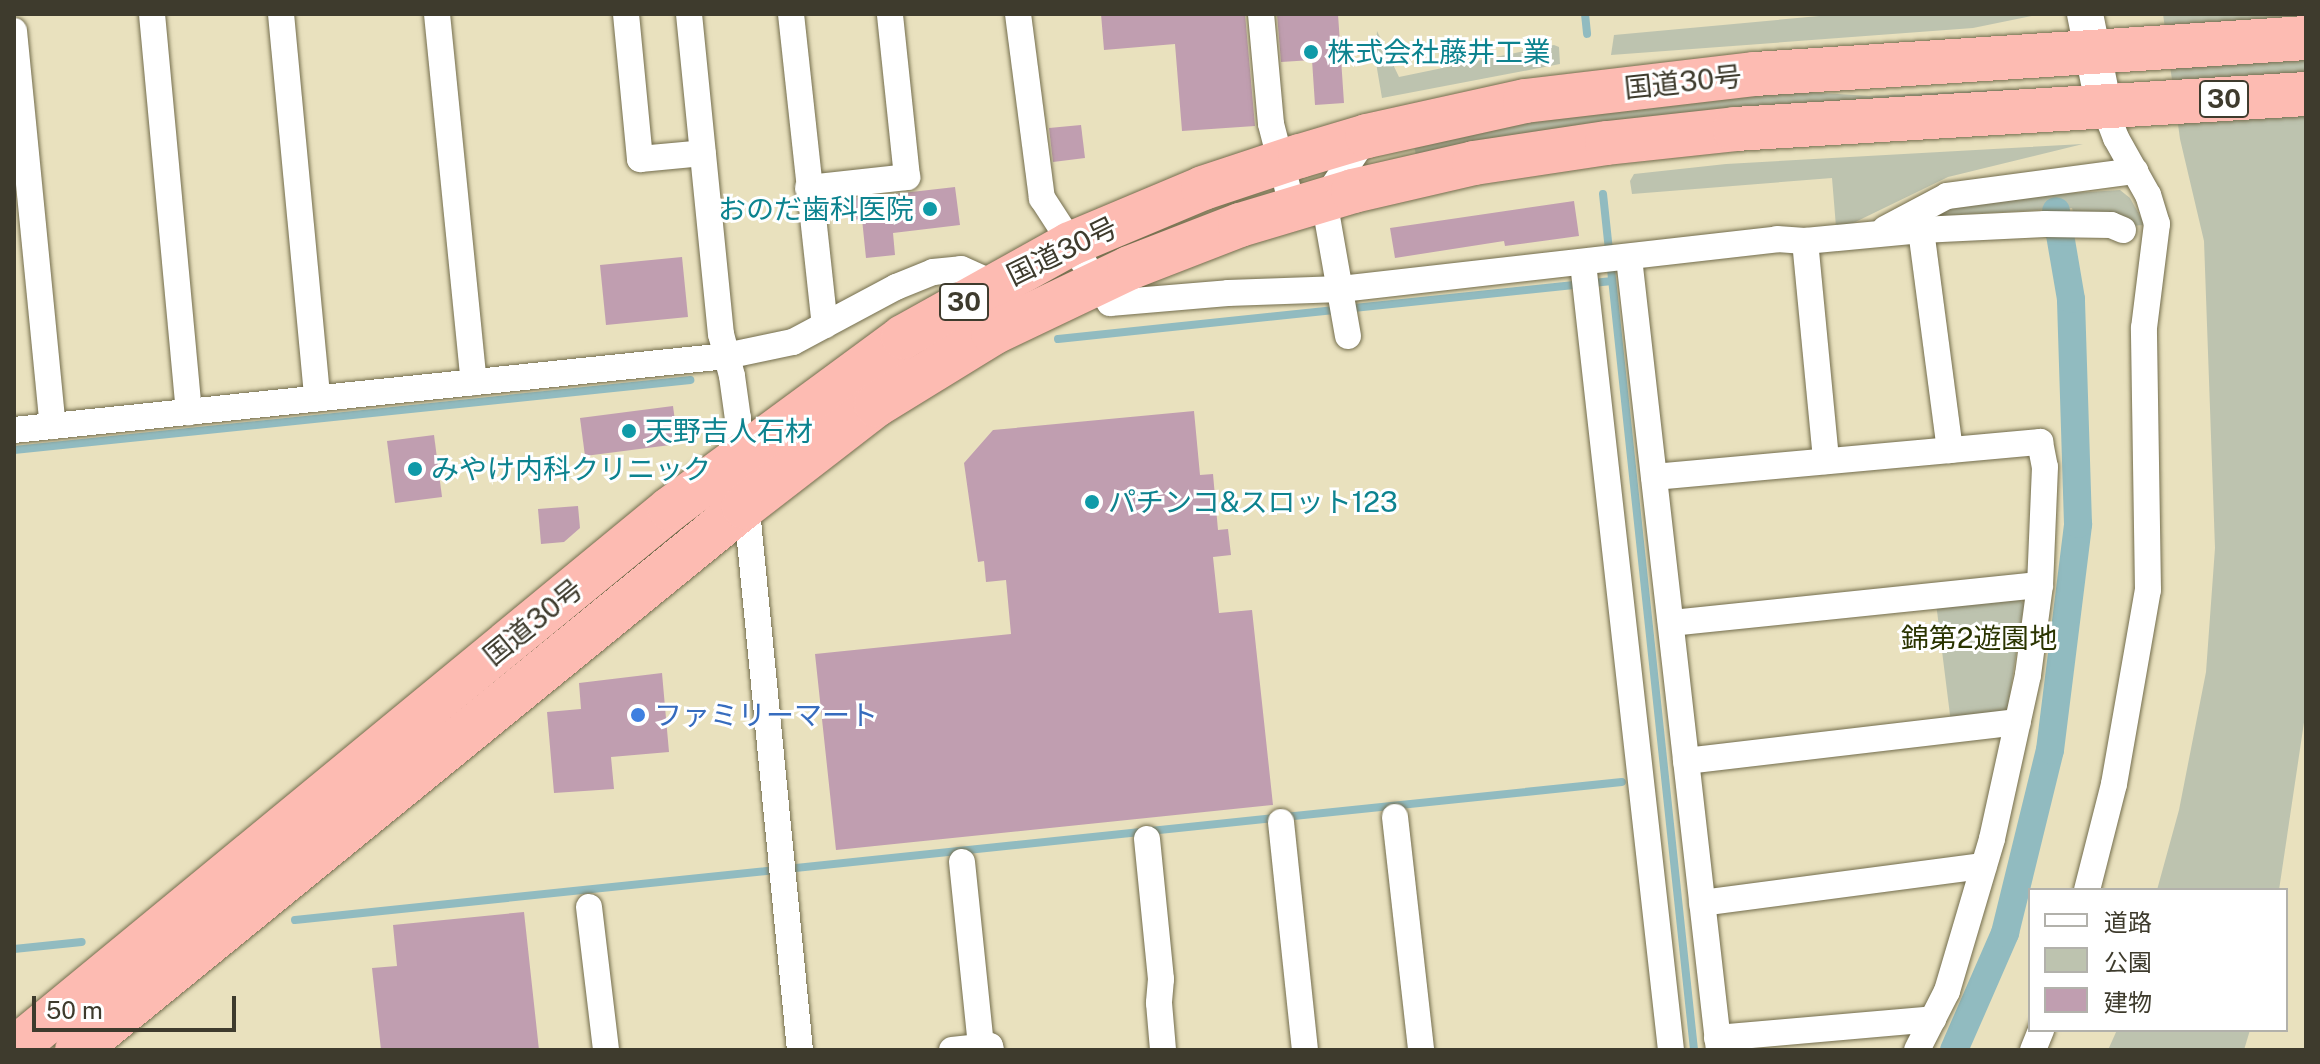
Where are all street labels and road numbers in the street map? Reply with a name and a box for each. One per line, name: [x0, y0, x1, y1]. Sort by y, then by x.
street label: 国道30号: [1622, 59, 1744, 105]
road number: 30: [2198, 77, 2250, 121]
street label: 国道30号: [1001, 210, 1123, 292]
road number: 30: [938, 280, 990, 324]
street label: 国道30号: [476, 572, 590, 672]

